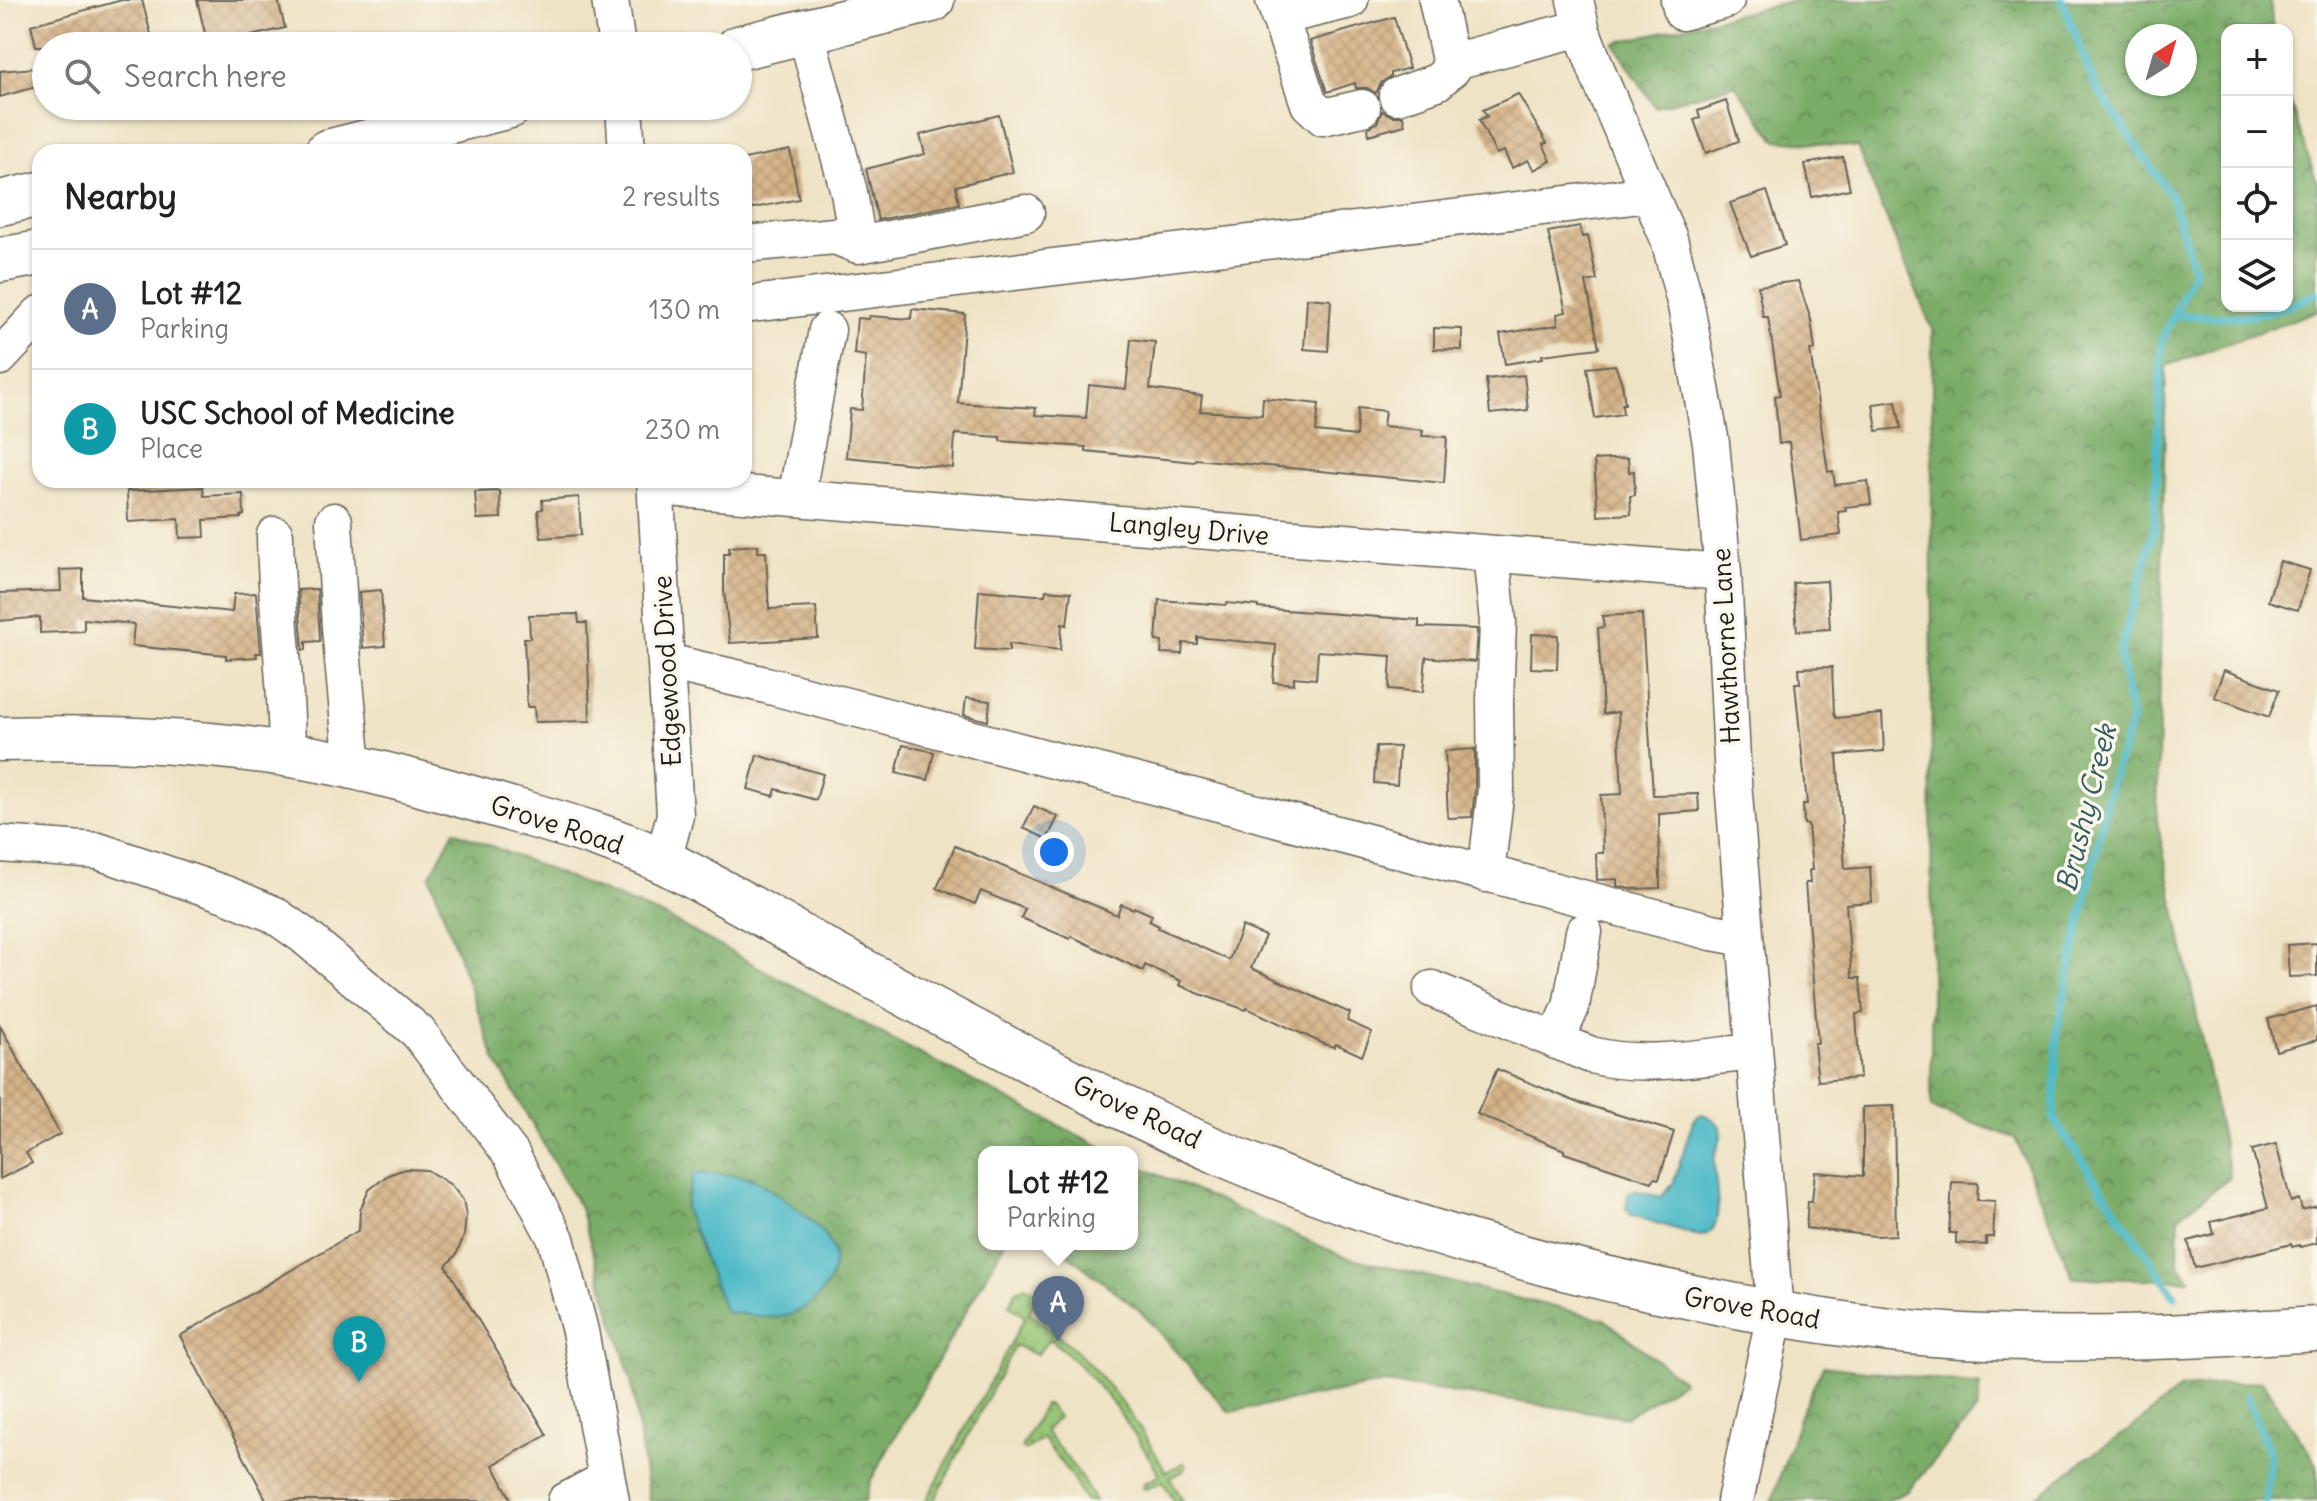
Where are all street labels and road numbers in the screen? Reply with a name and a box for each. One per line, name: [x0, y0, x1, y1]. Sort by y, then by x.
street label: Langley Drive: [1108, 505, 1271, 552]
street label: Hawthorne Lane: [1704, 547, 1747, 745]
street label: Edgewood Drive: [645, 575, 688, 767]
street label: Grove Road: [487, 788, 628, 861]
street label: Grove Road: [1068, 1068, 1207, 1156]
street label: Grove Road: [1681, 1279, 1823, 1336]

